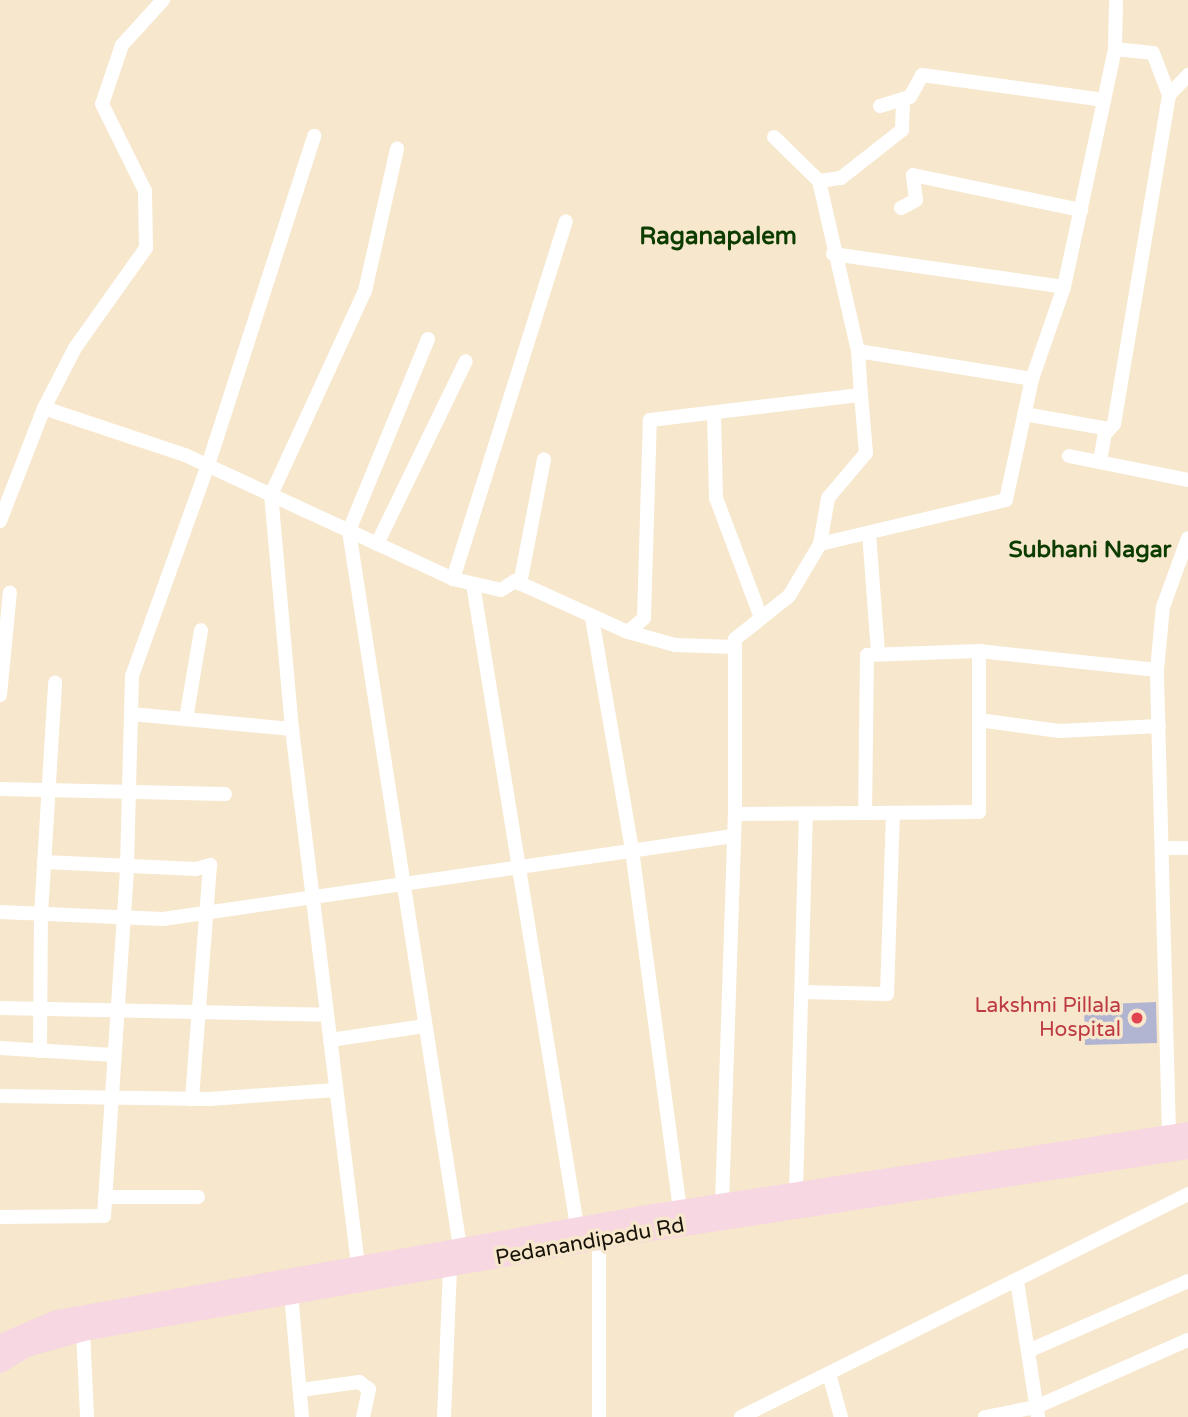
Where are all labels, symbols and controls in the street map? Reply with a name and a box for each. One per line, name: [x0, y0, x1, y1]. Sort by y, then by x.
district label: Raganapalem: [639, 223, 797, 251]
district label: Subhani Nagar: [1009, 536, 1171, 564]
place label: Lakshmi Pillala Hospital: [974, 993, 1121, 1043]
marker: Lakshmi Pillala Hospital: [1127, 1008, 1147, 1028]
street label: Pedanandipadu Rd: [494, 1213, 686, 1271]

